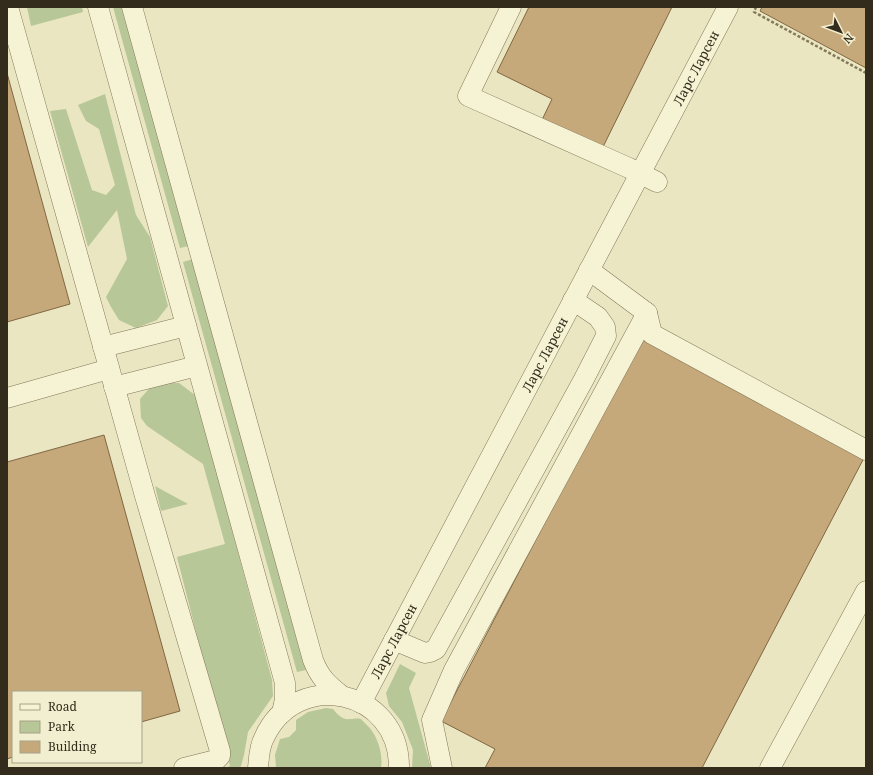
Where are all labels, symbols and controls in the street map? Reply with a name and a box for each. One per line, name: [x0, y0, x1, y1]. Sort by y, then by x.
north arrow: [821, 12, 861, 52]
street label: Ларс Ларсен: [669, 27, 723, 109]
text: N: [840, 31, 857, 48]
street label: Ларс Ларсен: [518, 314, 572, 395]
street label: Ларс Ларсен: [366, 600, 421, 682]
legend: [12, 691, 142, 763]
text: Road: [48, 698, 78, 715]
text: Park: [48, 718, 76, 735]
text: Building: [48, 738, 97, 755]

